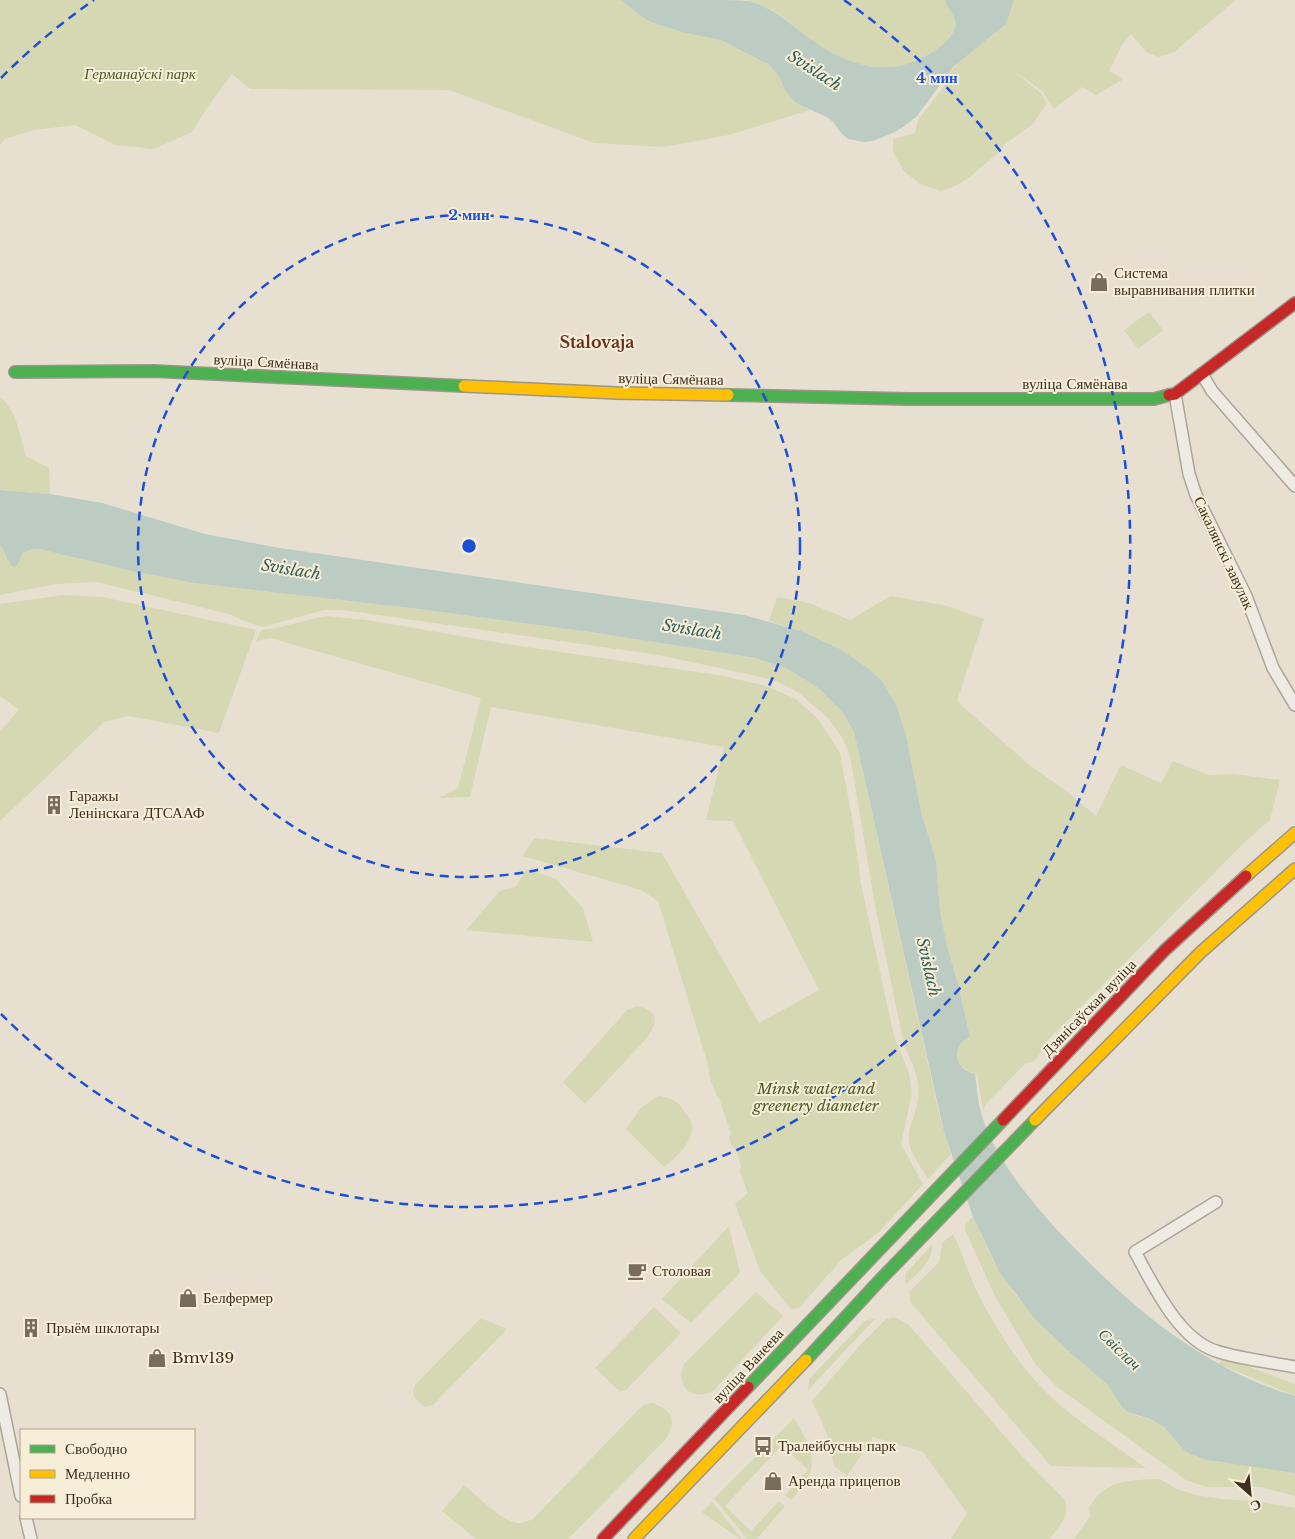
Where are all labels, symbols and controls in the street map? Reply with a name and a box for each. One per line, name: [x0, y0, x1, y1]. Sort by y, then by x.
water label: Svislach: [784, 45, 846, 95]
park label: Германаўскі парк: [83, 64, 197, 83]
text: 4 мин: [916, 68, 958, 87]
text: 2 мин: [448, 205, 490, 224]
place label: Система выравнивания плитки: [1114, 263, 1255, 299]
shop icon: Система выравнивания плитки: [1088, 271, 1110, 293]
district label: Stalovaja: [559, 332, 635, 352]
street label: вуліца Сямёнава: [213, 349, 319, 374]
street label: вуліца Сямёнава: [618, 368, 724, 389]
street label: вуліца Сямёнава: [1022, 374, 1128, 393]
street label: Сакалянскі завулак: [1190, 493, 1259, 613]
centre of rings: [460, 537, 478, 555]
water label: Svislach: [260, 554, 322, 584]
water label: Svislach: [661, 614, 723, 644]
place label: Гаражы Ленінскага ДТСААФ: [69, 786, 205, 822]
building icon: Гаражы Ленінскага ДТСААФ: [43, 794, 65, 816]
water label: Svislach: [912, 935, 946, 999]
street label: Дзянісаўская вуліца: [1037, 955, 1140, 1060]
park label: Minsk water and greenery diameter: [751, 1079, 880, 1115]
cafe icon: Столовая: [626, 1260, 648, 1282]
place label: Столовая: [652, 1261, 711, 1280]
shop icon: Белфермер: [177, 1287, 199, 1309]
place label: Белфермер: [203, 1288, 273, 1307]
building icon: Прыём шклотары: [20, 1317, 42, 1339]
place label: Прыём шклотары: [46, 1318, 159, 1337]
street label: вуліца Ванеева: [708, 1324, 787, 1407]
water label: Свіслач: [1094, 1324, 1146, 1374]
shop icon: Bmv139: [146, 1347, 168, 1369]
place label: Bmv139: [172, 1348, 234, 1367]
legend: [20, 1429, 195, 1519]
bus stop icon: Тралейбусны парк: [752, 1435, 774, 1457]
place label: Тралейбусны парк: [778, 1436, 897, 1455]
text: Свободно: [65, 1439, 127, 1458]
text: Медленно: [65, 1464, 130, 1483]
north arrow: [1225, 1469, 1275, 1519]
shop icon: Аренда прицепов: [762, 1470, 784, 1492]
place label: Аренда прицепов: [788, 1471, 900, 1490]
text: Пробка: [65, 1489, 113, 1508]
text: С: [1247, 1495, 1264, 1516]

